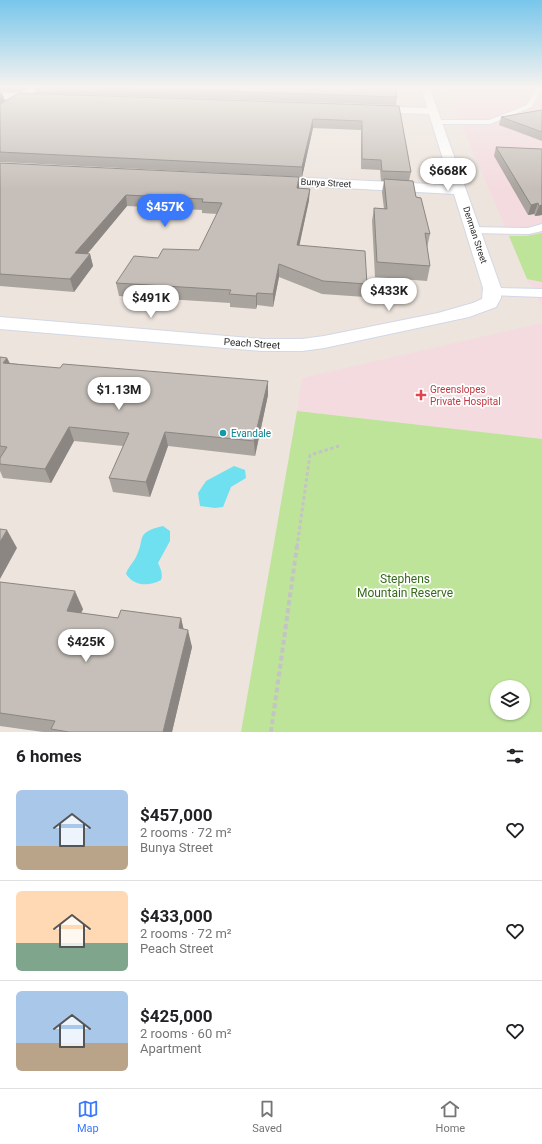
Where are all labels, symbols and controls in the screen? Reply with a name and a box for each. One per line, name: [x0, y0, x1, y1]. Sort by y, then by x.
pin: $668K: [420, 158, 476, 192]
text: $668K: [429, 163, 467, 178]
street label: Bunya Street: [300, 177, 352, 189]
pin: $457K: [137, 194, 193, 228]
text: $457K: [146, 199, 184, 214]
street label: Denman Street: [461, 205, 489, 265]
pin: $433K: [361, 278, 417, 312]
text: $433K: [370, 283, 408, 298]
pin: $491K: [123, 285, 179, 319]
text: $491K: [132, 290, 170, 305]
street label: Peach Street: [223, 336, 281, 351]
pin: $1.13M: [86, 377, 152, 411]
text: $1.13M: [97, 382, 142, 397]
place label: Greenslopes Private Hospital: [430, 384, 501, 407]
marker: Greenslopes Private Hospital: [415, 389, 427, 401]
marker: Evandale: [218, 428, 228, 438]
place label: Evandale: [231, 428, 271, 439]
park label: Stephens Mountain Reserve: [357, 572, 453, 600]
pin: $425K: [58, 629, 114, 663]
text: $425K: [67, 634, 105, 649]
map controls: [490, 680, 530, 720]
button: layers: [490, 680, 530, 720]
icon: filters: [504, 745, 526, 767]
text: 6 homes: [16, 746, 82, 766]
text: $457,000: [140, 805, 212, 825]
icon: home: [48, 806, 96, 854]
icon: heart: [504, 819, 526, 841]
text: 2 rooms · 72 m²: [140, 825, 232, 840]
text: Bunya Street: [140, 840, 213, 855]
text: $433,000: [140, 906, 212, 926]
icon: home: [48, 907, 96, 955]
icon: heart: [504, 920, 526, 942]
text: 2 rooms · 72 m²: [140, 926, 232, 941]
text: Peach Street: [140, 941, 214, 956]
text: $425,000: [140, 1006, 212, 1026]
icon: home: [48, 1007, 96, 1055]
icon: heart: [504, 1020, 526, 1042]
text: 2 rooms · 60 m²: [140, 1026, 232, 1041]
text: Apartment: [140, 1041, 202, 1056]
tab: Map: [77, 1098, 99, 1135]
tab: Saved: [252, 1098, 282, 1135]
tab: Home: [436, 1098, 465, 1135]

